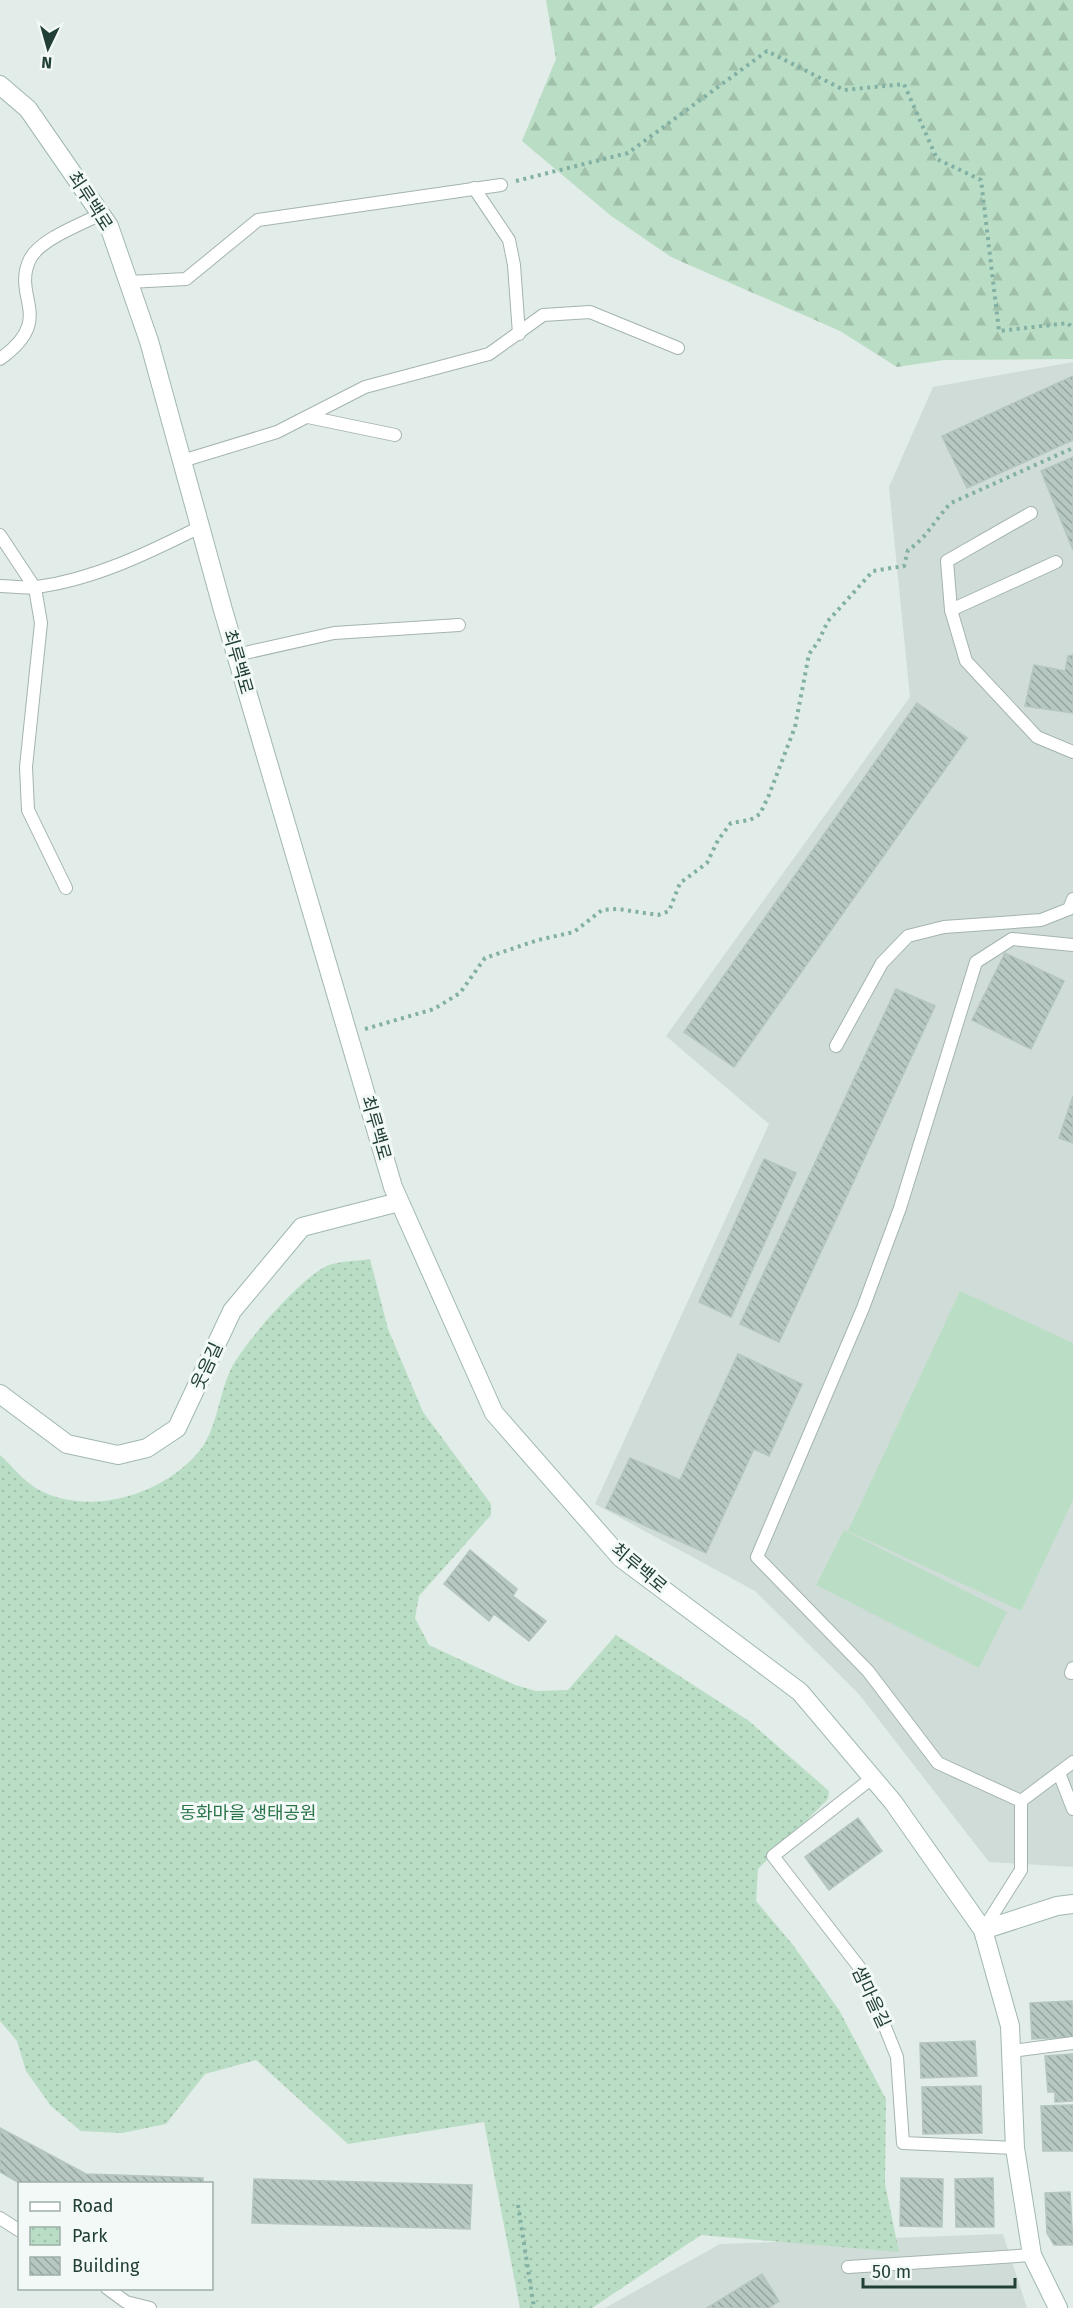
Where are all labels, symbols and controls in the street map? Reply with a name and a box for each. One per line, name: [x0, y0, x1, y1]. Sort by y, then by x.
north arrow: [18, 18, 78, 78]
text: N: [41, 53, 53, 72]
street label: 최루백로: [63, 167, 117, 235]
street label: 최루백로: [218, 627, 258, 697]
street label: 최루백로: [356, 1093, 396, 1163]
street label: 웃음길: [187, 1339, 227, 1393]
street label: 최루백로: [607, 1538, 671, 1598]
park label: 동화마을 생태공원: [179, 1802, 317, 1824]
street label: 샘마을길: [847, 1962, 895, 2032]
legend: [18, 2182, 213, 2290]
text: Road: [72, 2195, 114, 2217]
text: Park: [72, 2225, 108, 2247]
scale bar: [863, 2251, 1014, 2289]
text: Building: [72, 2255, 140, 2277]
text: 50 m: [872, 2261, 911, 2283]

